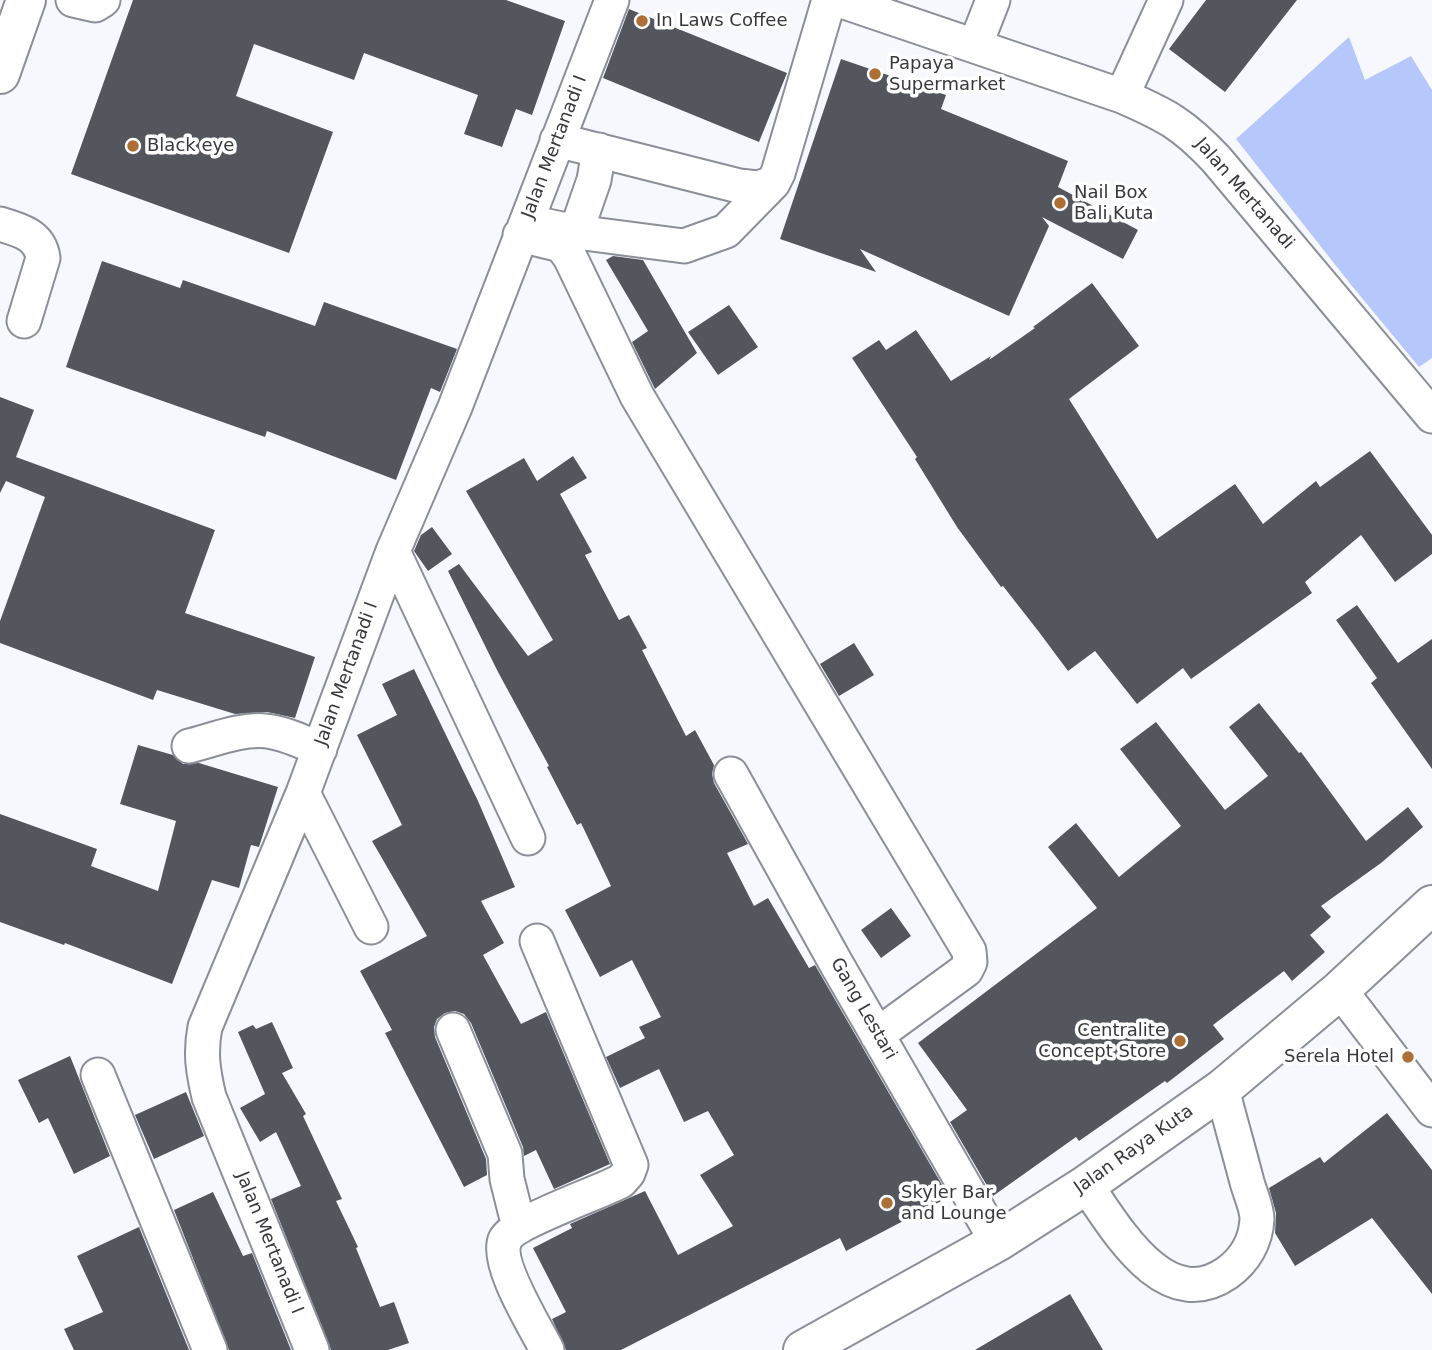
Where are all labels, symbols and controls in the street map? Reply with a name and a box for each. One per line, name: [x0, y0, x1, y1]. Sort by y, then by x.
place label: In Laws Coffee: [656, 10, 787, 32]
marker: In Laws Coffee: [634, 13, 650, 29]
place label: Papaya Supermarket: [889, 53, 1005, 96]
marker: Papaya Supermarket: [867, 66, 883, 82]
street label: Jalan Mertanadi I: [518, 72, 592, 222]
street label: Jalan Mertanadi: [1190, 134, 1298, 254]
place label: Black eye: [147, 135, 234, 157]
marker: Black eye: [125, 138, 141, 154]
place label: Nail Box Bali Kuta: [1074, 182, 1154, 224]
marker: Nail Box Bali Kuta: [1052, 195, 1068, 211]
street label: Jalan Mertanadi I: [311, 599, 383, 749]
street label: Gang Lestari: [825, 954, 901, 1064]
place label: Centralite Concept Store: [1038, 1020, 1166, 1062]
marker: Centralite Concept Store: [1172, 1033, 1188, 1049]
place label: Serela Hotel: [1284, 1046, 1394, 1068]
marker: Serela Hotel: [1400, 1049, 1416, 1065]
street label: Jalan Raya Kuta: [1070, 1101, 1198, 1199]
street label: Jalan Mertanadi I: [231, 1169, 307, 1317]
place label: Skyler Bar and Lounge: [901, 1182, 1007, 1224]
marker: Skyler Bar and Lounge: [879, 1195, 895, 1211]

